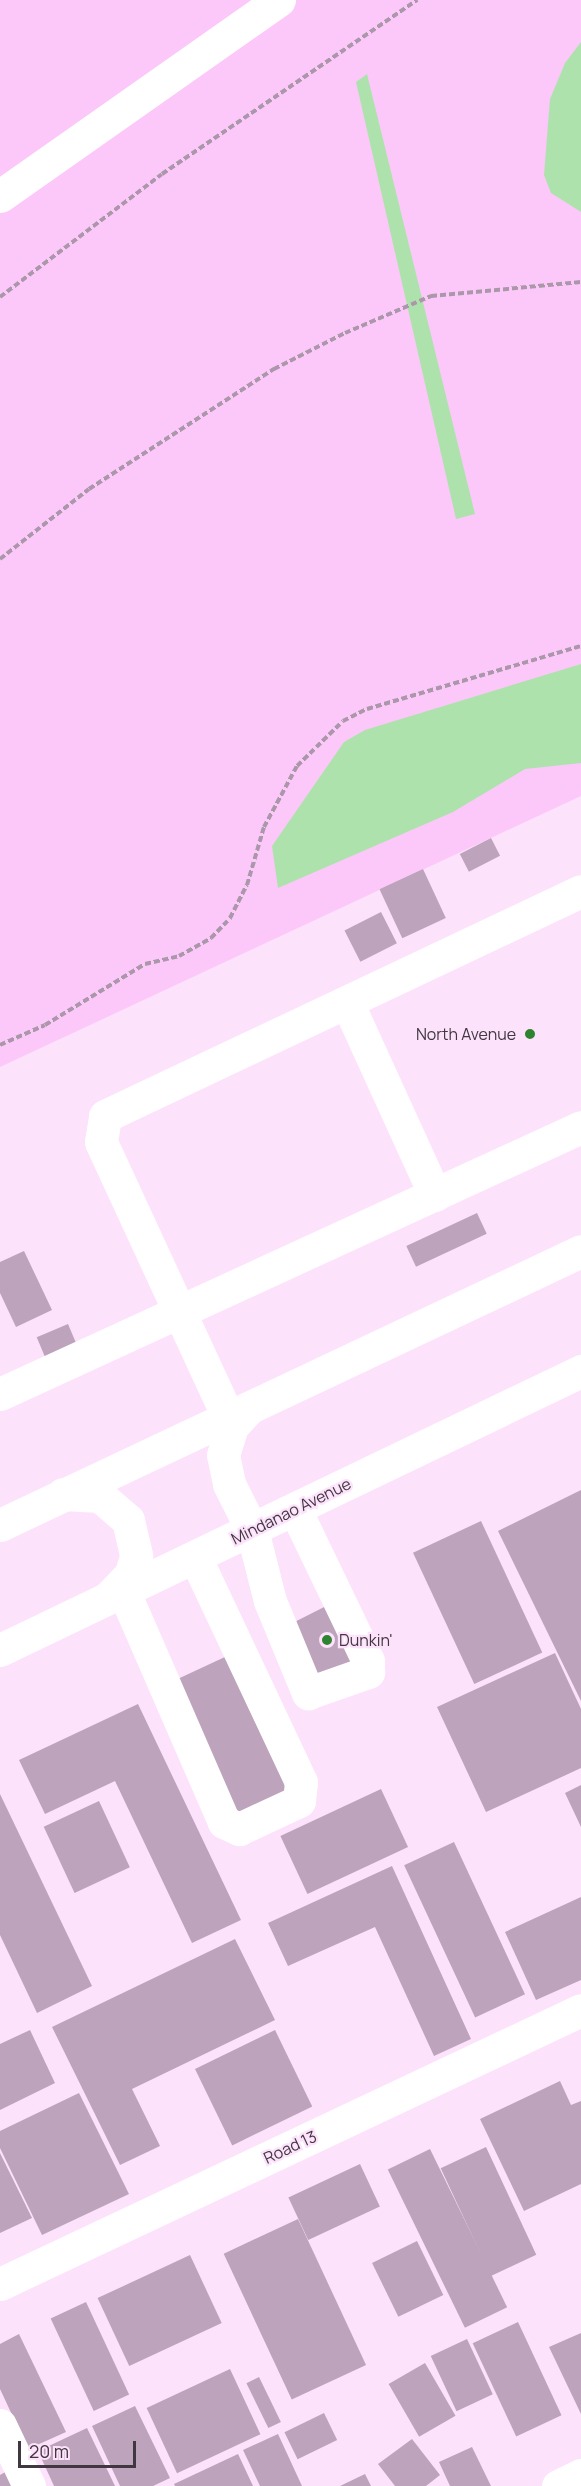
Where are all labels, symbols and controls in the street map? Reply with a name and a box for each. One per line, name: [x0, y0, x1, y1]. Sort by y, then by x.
place label: North Avenue: [416, 1024, 516, 1044]
marker: North Avenue: [521, 1025, 539, 1043]
street label: Mindanao Avenue: [228, 1474, 354, 1548]
place label: Dunkin': [339, 1630, 393, 1650]
marker: Dunkin': [320, 1633, 334, 1647]
street label: Road 13: [260, 2126, 320, 2168]
scale bar: [21, 2429, 140, 2467]
text: 20 m: [29, 2439, 69, 2463]

